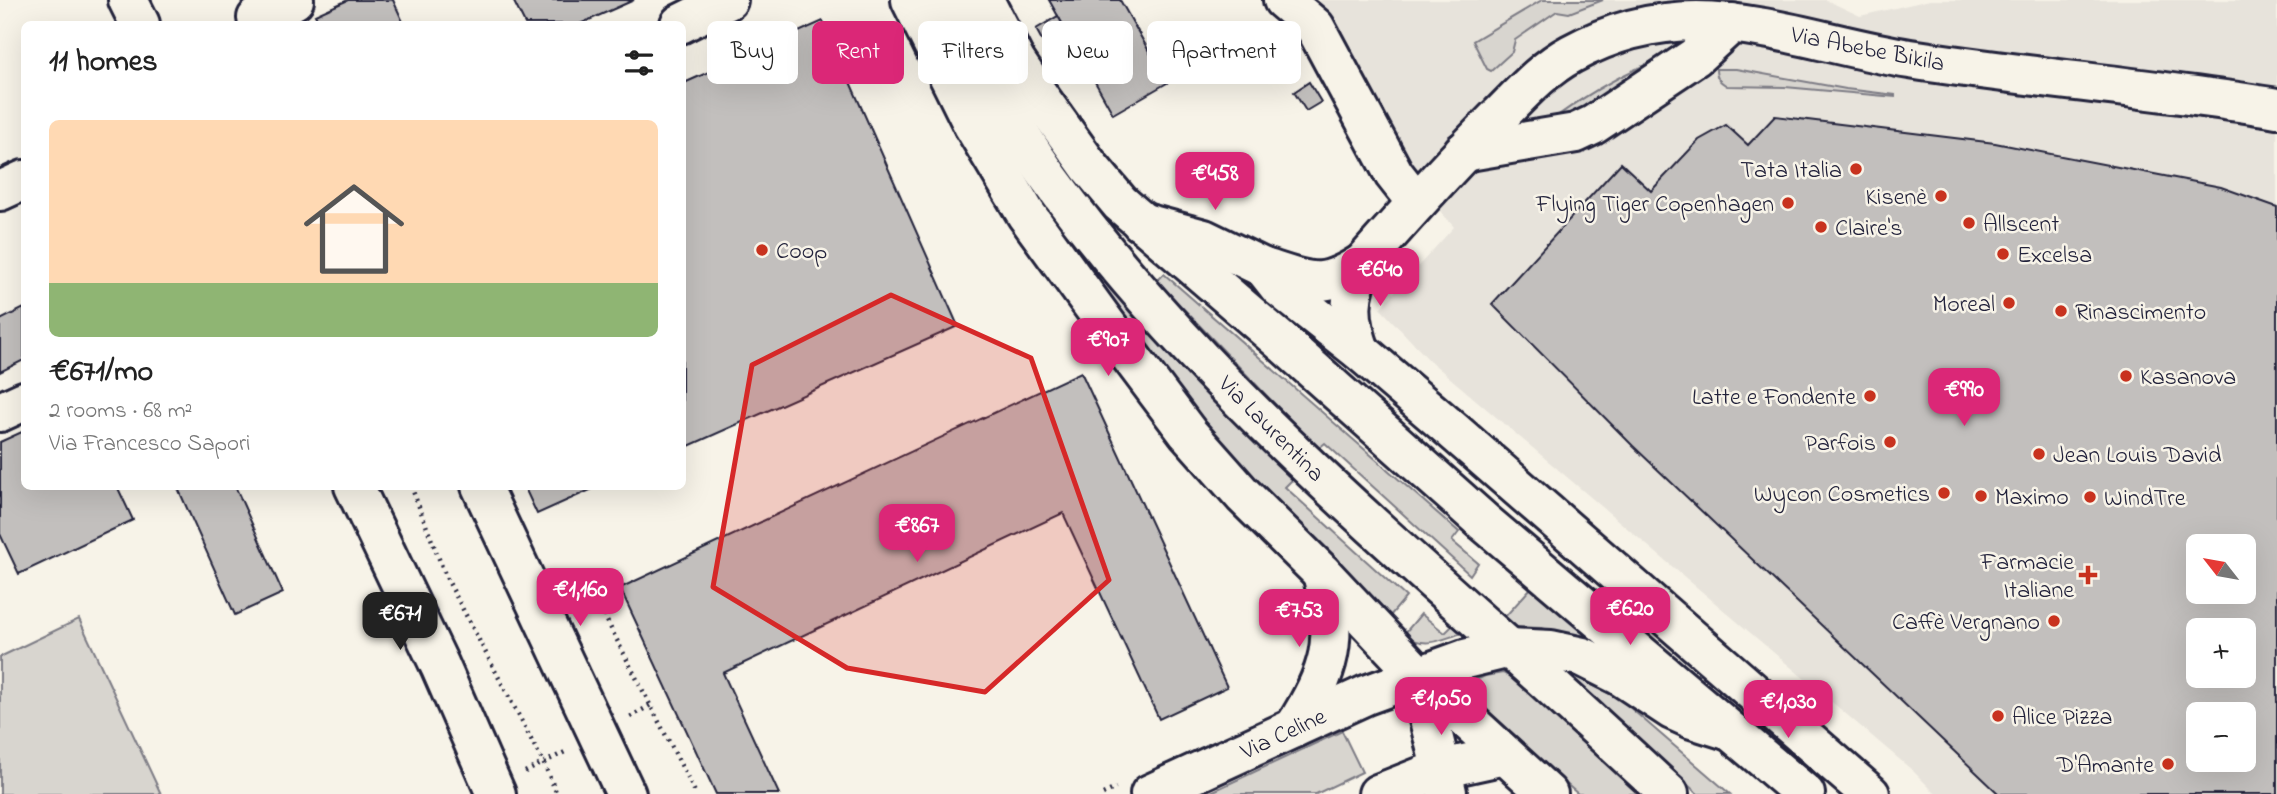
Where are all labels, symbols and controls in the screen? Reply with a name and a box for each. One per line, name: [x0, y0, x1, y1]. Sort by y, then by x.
street label: Via Abebe Bikila: [1787, 18, 1947, 82]
chip: Buy: [707, 21, 798, 84]
chip: Rent: [812, 21, 904, 84]
chip: Filters: [918, 21, 1028, 84]
chip: New: [1042, 21, 1133, 84]
chip: Apartment: [1147, 21, 1301, 84]
text: 11 homes: [49, 41, 157, 85]
icon: filters: [620, 44, 658, 82]
pin: €458: [1174, 152, 1256, 212]
place label: Tata Italia: [1740, 154, 1842, 189]
text: €458: [1191, 158, 1239, 191]
marker: Tata Italia: [1848, 161, 1864, 177]
icon: home: [291, 166, 417, 292]
place label: Kisenè: [1865, 181, 1927, 216]
place label: Flying Tiger Copenhagen: [1535, 188, 1774, 224]
marker: Kisenè: [1933, 188, 1949, 204]
marker: Flying Tiger Copenhagen: [1780, 195, 1796, 211]
place label: Allscent: [1983, 208, 2059, 243]
place label: Claire's: [1835, 212, 1902, 247]
marker: Allscent: [1961, 215, 1977, 231]
marker: Claire's: [1813, 219, 1829, 235]
place label: Coop: [776, 235, 827, 270]
place label: Excelsa: [2017, 239, 2092, 274]
marker: Coop: [754, 242, 770, 258]
marker: Excelsa: [1995, 246, 2011, 262]
pin: €640: [1339, 248, 1421, 308]
text: €640: [1357, 254, 1403, 287]
place label: Moreal: [1933, 288, 1995, 323]
marker: Moreal: [2001, 295, 2017, 311]
place label: Rinascimento: [2075, 296, 2206, 331]
marker: Rinascimento: [2053, 303, 2069, 319]
pin: €907: [1067, 318, 1149, 378]
text: €907: [1087, 324, 1129, 357]
text: €671/mo: [49, 351, 153, 395]
place label: Kasanova: [2140, 361, 2236, 396]
street label: Via Laurentina: [1208, 368, 1332, 491]
pin: €990: [1923, 368, 2005, 428]
marker: Kasanova: [2118, 368, 2134, 384]
text: €990: [1944, 374, 1984, 407]
place label: Latte e Fondente: [1692, 381, 1856, 416]
marker: Latte e Fondente: [1862, 388, 1878, 404]
text: 2 rooms · 68 m²: [49, 395, 192, 428]
place label: Parfois: [1804, 427, 1876, 462]
text: Via Francesco Sapori: [49, 428, 250, 461]
marker: Parfois: [1882, 434, 1898, 450]
place label: Jean Louis David: [2053, 439, 2222, 474]
marker: Jean Louis David: [2031, 446, 2047, 462]
place label: Wycon Cosmetics: [1754, 478, 1930, 514]
place label: Maximo: [1995, 481, 2069, 516]
place label: WindTre: [2104, 482, 2186, 517]
marker: Wycon Cosmetics: [1936, 485, 1952, 501]
marker: Maximo: [1973, 488, 1989, 504]
marker: WindTre: [2082, 489, 2098, 505]
pin: €867: [876, 504, 958, 564]
text: €867: [895, 510, 939, 543]
north arrow: [2186, 534, 2256, 604]
map controls: [2186, 534, 2256, 772]
place label: Farmacie Italiane: [1980, 546, 2074, 609]
marker: Farmacie Italiane: [2080, 567, 2096, 583]
pin: €1,160: [523, 568, 637, 628]
text: €1,160: [553, 574, 607, 607]
pin: €620: [1589, 588, 1671, 647]
pin: €753: [1258, 590, 1340, 649]
pin: €671: [359, 592, 441, 652]
text: €620: [1606, 593, 1654, 626]
text: €753: [1275, 595, 1323, 628]
text: €671: [379, 598, 421, 631]
place label: Caffè Vergnano: [1892, 606, 2040, 641]
marker: Caffè Vergnano: [2046, 613, 2062, 629]
button: +: [2186, 618, 2256, 688]
pin: €1,050: [1384, 678, 1498, 737]
pin: €1,030: [1731, 680, 1845, 740]
text: €1,050: [1411, 683, 1471, 716]
text: €1,030: [1760, 686, 1816, 719]
street label: Via Celine: [1235, 700, 1333, 771]
place label: Alice Pizza: [2012, 701, 2112, 736]
button: −: [2186, 702, 2256, 772]
marker: Alice Pizza: [1990, 708, 2006, 724]
place label: D'Amante: [2056, 749, 2154, 784]
marker: D'Amante: [2160, 756, 2176, 772]

